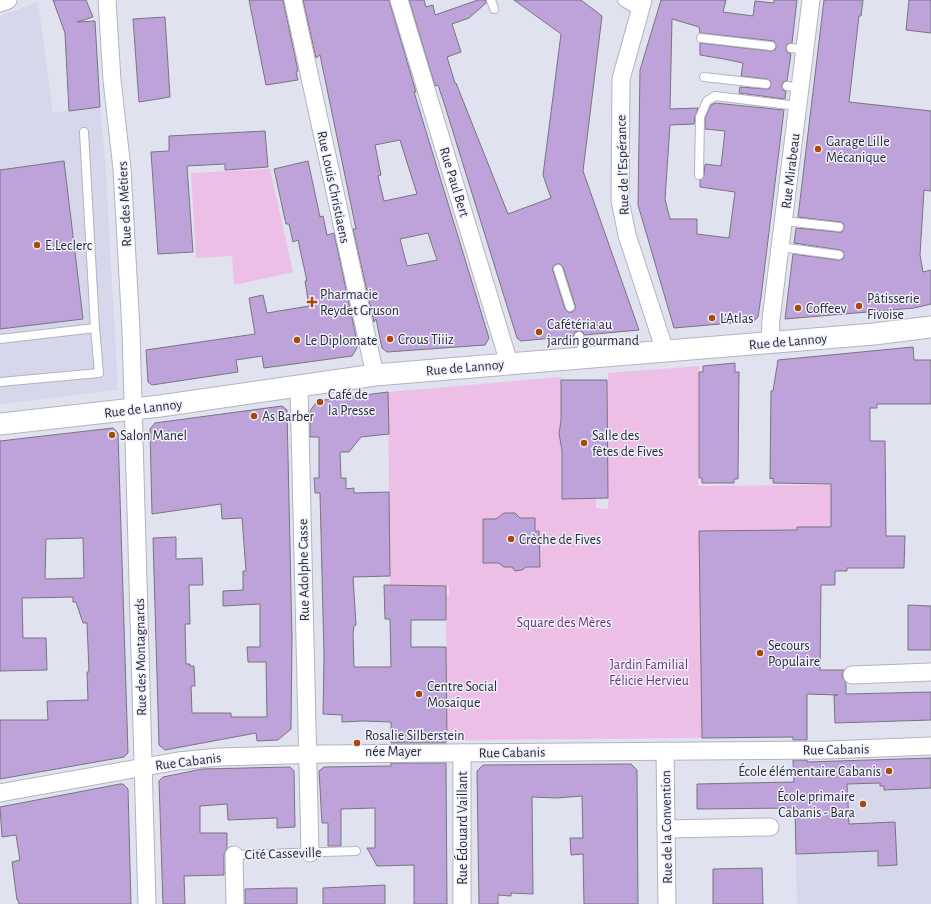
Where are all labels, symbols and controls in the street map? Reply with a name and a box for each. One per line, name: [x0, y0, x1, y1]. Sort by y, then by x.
street label: Rue de l'Espérance: [614, 115, 632, 215]
street label: Rue Louis Christiaens: [314, 130, 352, 245]
street label: Rue Mirabeau: [779, 133, 803, 210]
place label: Garage Lille Mécanique: [826, 135, 890, 165]
marker: Garage Lille Mécanique: [813, 144, 823, 154]
street label: Rue Paul Bert: [437, 146, 471, 220]
street label: Rue des Métiers: [116, 161, 134, 247]
place label: E.Leclerc: [45, 239, 93, 253]
marker: E.Leclerc: [32, 240, 42, 250]
place label: Pharmacie Reydet Gruson: [320, 288, 399, 318]
place label: Pâtisserie Fivoise: [867, 292, 919, 322]
marker: Pharmacie Reydet Gruson: [307, 297, 317, 307]
marker: Pâtisserie Fivoise: [854, 301, 864, 311]
place label: Coffeev: [806, 302, 847, 316]
marker: Coffeev: [793, 303, 803, 313]
place label: L'Atlas: [720, 312, 753, 326]
marker: L'Atlas: [707, 313, 717, 323]
place label: Cafétéria au jardin gourmand: [547, 318, 639, 348]
marker: Cafétéria au jardin gourmand: [534, 327, 544, 337]
street label: Rue de Lannoy: [748, 332, 828, 352]
place label: Crous Tiiiz: [398, 333, 454, 347]
place label: Le Diplomate: [305, 334, 378, 348]
marker: Crous Tiiiz: [385, 334, 395, 344]
marker: Le Diplomate: [292, 335, 302, 345]
street label: Rue de Lannoy: [425, 358, 505, 378]
place label: Café de la Presse: [328, 388, 375, 418]
street label: Rue de Lannoy: [103, 397, 183, 421]
marker: Café de la Presse: [315, 397, 325, 407]
place label: As Barber: [262, 410, 315, 424]
marker: As Barber: [249, 411, 259, 421]
place label: Salon Manel: [120, 429, 187, 443]
place label: Salle des fêtes de Fives: [592, 429, 663, 459]
marker: Salon Manel: [107, 430, 117, 440]
marker: Salle des fêtes de Fives: [579, 438, 589, 448]
street label: Rue Adolphe Casse: [296, 519, 312, 621]
place label: Crèche de Fives: [519, 533, 601, 547]
marker: Crèche de Fives: [506, 534, 516, 544]
street label: Rue des Montagnards: [133, 598, 149, 716]
park label: Square des Mères: [517, 616, 611, 630]
place label: Secours Populaire: [768, 639, 820, 669]
marker: Secours Populaire: [755, 648, 765, 658]
park label: Jardin Familial Félicie Hervieu: [609, 658, 689, 688]
place label: Centre Social Mosaïque: [427, 680, 497, 710]
marker: Centre Social Mosaïque: [414, 689, 424, 699]
place label: Rosalie Silberstein née Mayer: [365, 729, 465, 759]
marker: Rosalie Silberstein née Mayer: [352, 738, 362, 748]
street label: Rue Cabanis: [803, 742, 869, 758]
street label: Rue Cabanis: [479, 745, 545, 761]
street label: Rue Cabanis: [154, 751, 222, 773]
place label: École élémentaire Cabanis: [738, 762, 881, 779]
marker: École élémentaire Cabanis: [884, 766, 894, 776]
street label: Rue de la Convention: [659, 770, 675, 884]
street label: Rue Édouard Vaillant: [453, 771, 470, 885]
place label: École primaire Cabanis - Bara: [777, 787, 856, 820]
marker: École primaire Cabanis - Bara: [858, 799, 868, 809]
street label: Cité Casseville: [244, 846, 322, 862]

